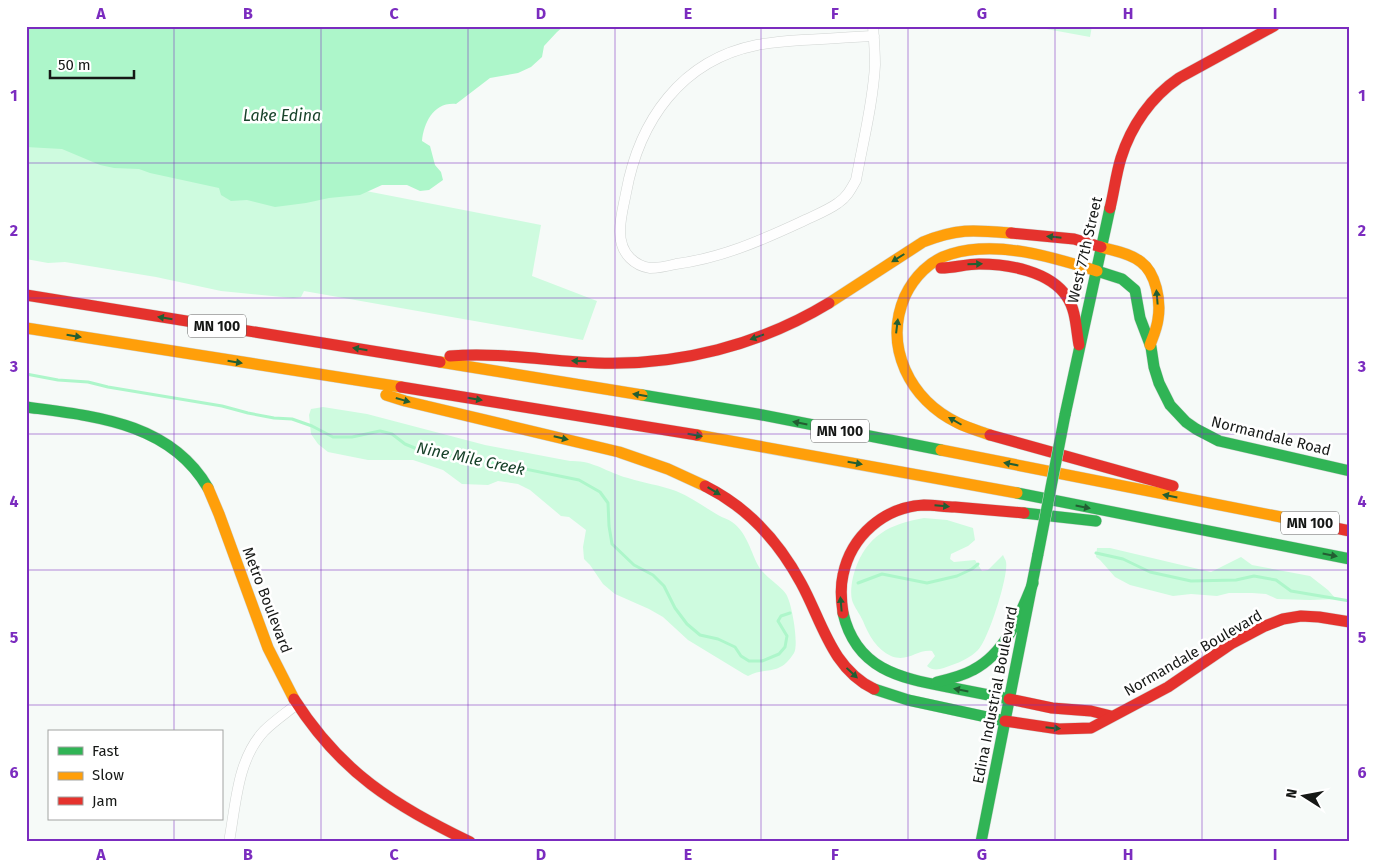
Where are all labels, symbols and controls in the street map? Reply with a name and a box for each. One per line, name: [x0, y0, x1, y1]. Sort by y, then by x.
text: A: [95, 4, 106, 23]
text: B: [243, 4, 253, 23]
text: C: [389, 4, 399, 23]
text: D: [536, 4, 546, 23]
text: E: [684, 4, 692, 23]
text: F: [831, 4, 839, 23]
text: G: [977, 4, 987, 23]
text: H: [1123, 4, 1133, 23]
text: I: [1273, 4, 1277, 23]
scale bar: [50, 48, 134, 80]
text: 50 m: [58, 56, 91, 74]
text: 1: [10, 86, 18, 105]
text: 1: [1358, 86, 1366, 105]
water label: Lake Edina: [243, 106, 321, 125]
street label: West 77th Street: [1064, 194, 1106, 305]
text: 2: [10, 221, 18, 240]
text: 2: [1358, 221, 1366, 240]
one-way arrow: [1045, 233, 1061, 241]
one-way arrow: [891, 253, 904, 263]
one-way arrow: [967, 260, 983, 268]
one-way arrow: [1152, 289, 1160, 305]
one-way arrow: [157, 313, 173, 321]
road number: MN 100: [188, 314, 246, 338]
one-way arrow: [893, 318, 901, 334]
one-way arrow: [67, 332, 83, 340]
one-way arrow: [749, 334, 764, 342]
one-way arrow: [352, 345, 368, 353]
text: 3: [9, 357, 18, 376]
one-way arrow: [571, 357, 587, 365]
text: 3: [1357, 357, 1366, 376]
one-way arrow: [227, 358, 243, 366]
one-way arrow: [631, 391, 647, 399]
one-way arrow: [467, 396, 483, 404]
one-way arrow: [395, 397, 410, 405]
street label: Normandale Road: [1209, 412, 1333, 460]
one-way arrow: [948, 417, 962, 425]
one-way arrow: [791, 418, 807, 426]
road number: MN 100: [811, 420, 869, 442]
one-way arrow: [687, 431, 703, 439]
one-way arrow: [553, 434, 568, 442]
water label: Nine Mile Creek: [415, 438, 527, 479]
one-way arrow: [847, 459, 863, 467]
one-way arrow: [1002, 460, 1018, 468]
one-way arrow: [707, 486, 720, 495]
text: 4: [9, 492, 19, 511]
one-way arrow: [1163, 492, 1178, 500]
text: 4: [1357, 492, 1367, 511]
one-way arrow: [934, 502, 950, 510]
one-way arrow: [1076, 503, 1092, 511]
road number: MN 100: [1281, 512, 1339, 534]
street label: Metro Boulevard: [239, 544, 295, 656]
one-way arrow: [1322, 551, 1338, 559]
one-way arrow: [837, 595, 845, 611]
street label: Edina Industrial Boulevard: [969, 605, 1021, 785]
street label: Normandale Boulevard: [1121, 606, 1265, 700]
text: 5: [10, 628, 19, 647]
text: 5: [1358, 628, 1367, 647]
one-way arrow: [846, 667, 858, 679]
one-way arrow: [952, 685, 968, 693]
one-way arrow: [1045, 724, 1061, 732]
legend: [48, 730, 222, 820]
text: Fast: [92, 742, 119, 760]
text: 6: [9, 763, 19, 782]
text: 6: [1357, 763, 1367, 782]
text: Slow: [92, 766, 124, 784]
north arrow: [1278, 770, 1328, 820]
text: N: [1282, 787, 1301, 800]
text: Jam: [92, 792, 118, 810]
text: A: [95, 845, 106, 864]
text: B: [243, 845, 253, 864]
text: C: [389, 845, 399, 864]
text: D: [536, 845, 546, 864]
text: E: [684, 845, 692, 864]
text: F: [831, 845, 839, 864]
text: G: [977, 845, 987, 864]
text: H: [1123, 845, 1133, 864]
text: I: [1273, 845, 1277, 864]

